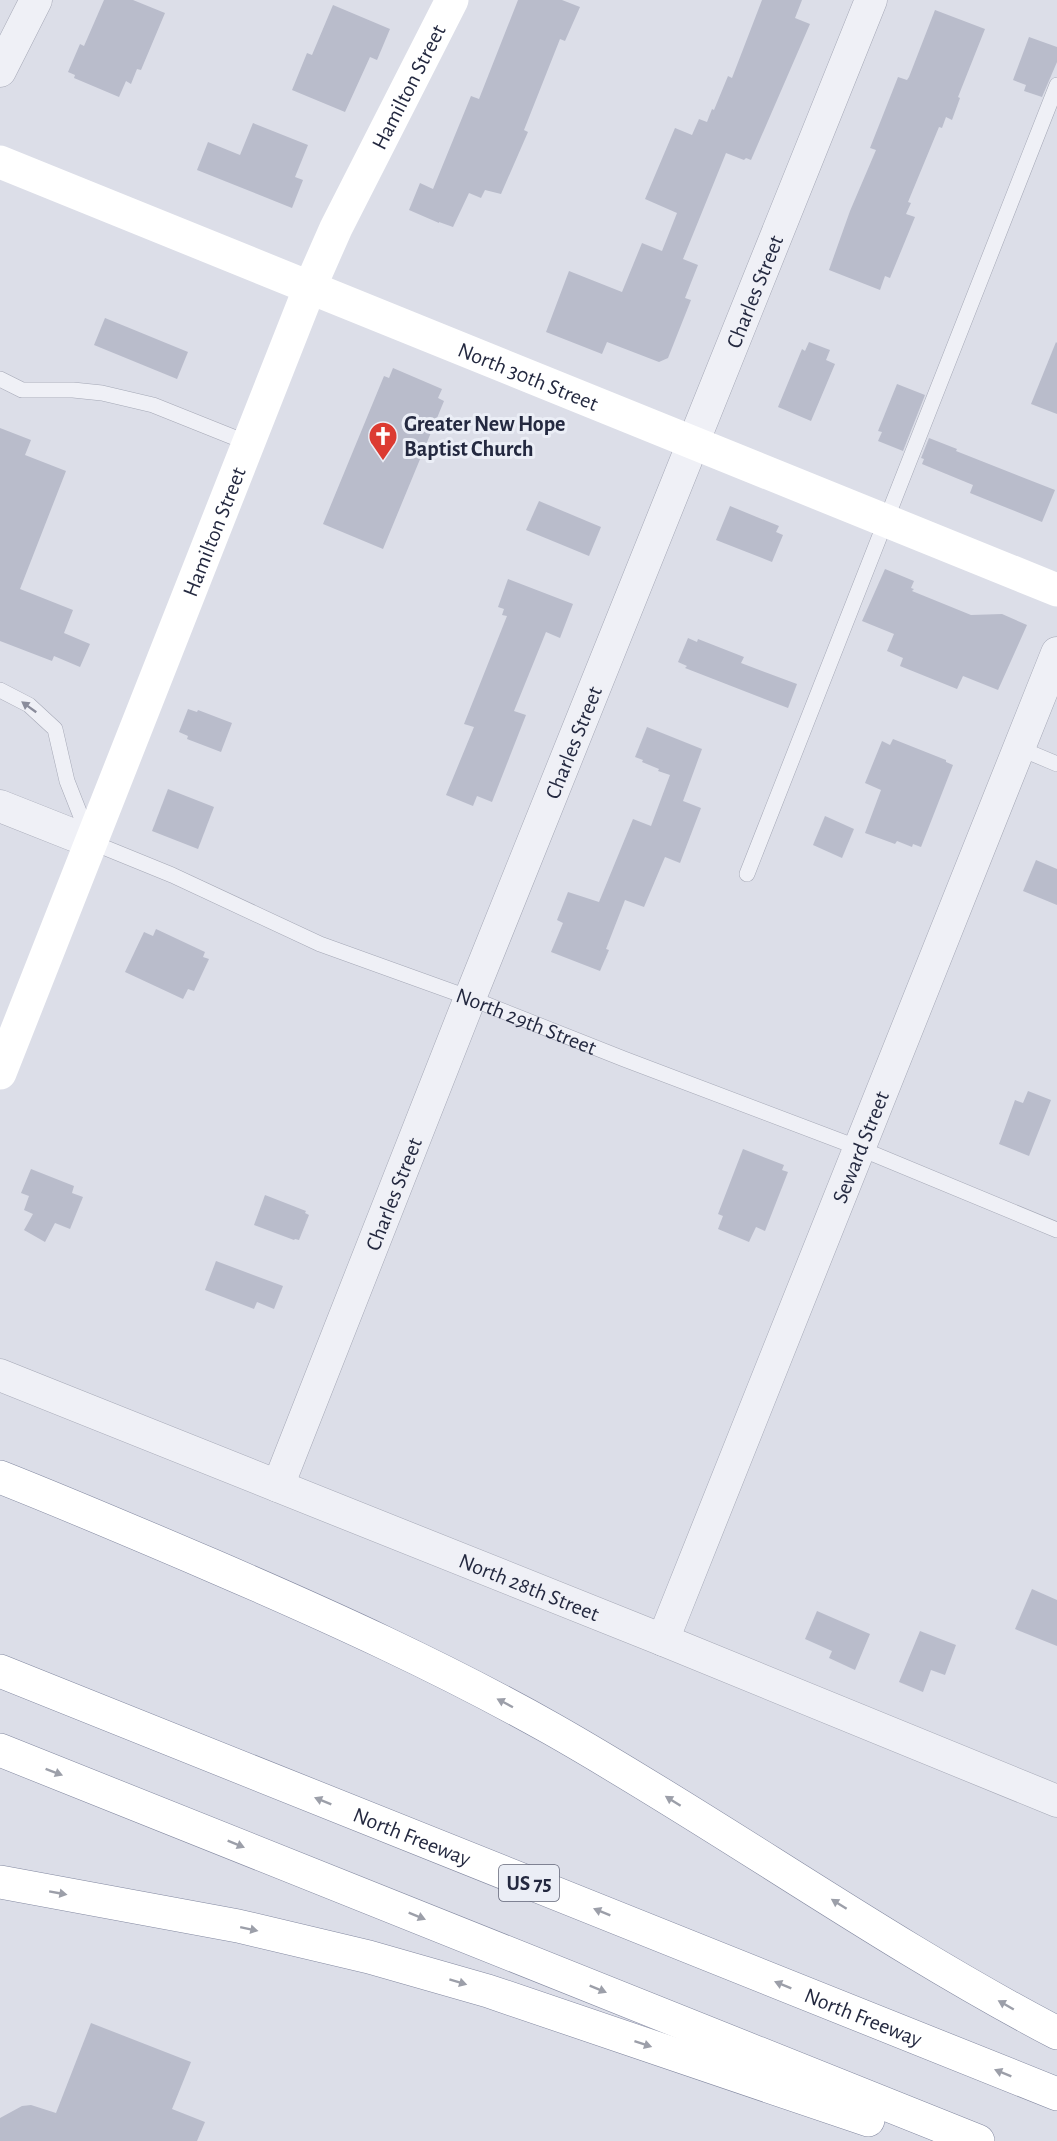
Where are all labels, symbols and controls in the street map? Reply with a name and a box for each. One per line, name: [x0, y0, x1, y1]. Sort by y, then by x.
street label: Hamilton Street: [368, 21, 450, 153]
street label: Charles Street: [722, 232, 787, 351]
street label: North 30th Street: [455, 339, 601, 415]
place label: Greater New Hope Baptist Church: [404, 413, 565, 460]
church icon: Greater New Hope Baptist Church: [367, 420, 399, 462]
street label: Hamilton Street: [179, 464, 250, 600]
street label: Charles Street: [541, 683, 606, 802]
one-way arrow: [22, 701, 38, 713]
street label: North 29th Street: [453, 984, 599, 1059]
street label: Seward Street: [829, 1088, 893, 1206]
street label: Charles Street: [362, 1135, 426, 1254]
street label: North 28th Street: [456, 1550, 602, 1625]
one-way arrow: [496, 1698, 513, 1708]
one-way arrow: [46, 1767, 64, 1777]
one-way arrow: [665, 1795, 681, 1806]
one-way arrow: [314, 1796, 332, 1805]
street label: North Freeway: [350, 1804, 474, 1870]
one-way arrow: [227, 1839, 245, 1849]
road number: US 75: [499, 1865, 559, 1901]
one-way arrow: [48, 1889, 67, 1898]
one-way arrow: [831, 1899, 847, 1910]
one-way arrow: [592, 1907, 610, 1917]
one-way arrow: [408, 1911, 426, 1921]
one-way arrow: [240, 1924, 258, 1934]
one-way arrow: [450, 1978, 468, 1987]
one-way arrow: [773, 1980, 791, 1990]
one-way arrow: [589, 1984, 607, 1994]
street label: North Freeway: [801, 1984, 925, 2051]
one-way arrow: [997, 2000, 1014, 2010]
one-way arrow: [634, 2040, 652, 2049]
one-way arrow: [993, 2068, 1011, 2078]

